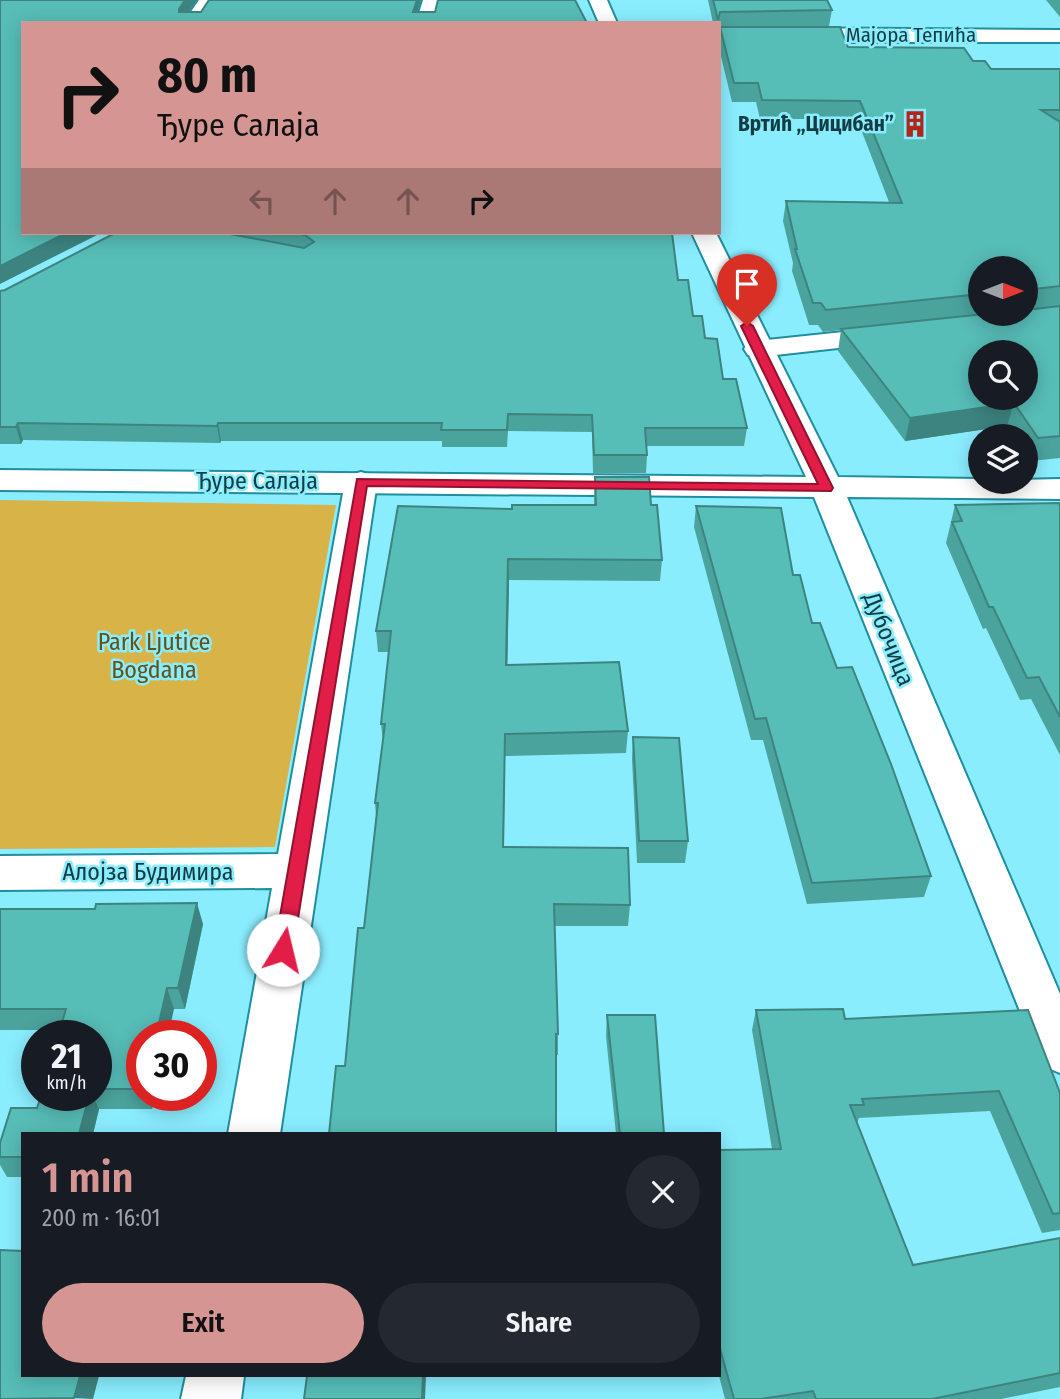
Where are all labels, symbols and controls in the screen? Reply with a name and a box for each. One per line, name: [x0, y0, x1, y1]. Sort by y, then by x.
street label: Мајора Тепића: [846, 22, 976, 48]
text: 80 m: [157, 46, 257, 105]
icon: right: [42, 49, 133, 140]
text: Ђуре Салаја: [157, 106, 320, 144]
building icon: Вртић „Цицибан”: [900, 109, 930, 139]
place label: Вртић „Цицибан”: [738, 111, 894, 137]
icon: left: [243, 182, 281, 220]
icon: ahead: [316, 182, 354, 220]
icon: ahead: [389, 182, 427, 220]
icon: right: [462, 182, 500, 220]
pin: [717, 254, 777, 326]
north arrow: [968, 256, 1038, 326]
map controls: [968, 256, 1038, 494]
icon: arrive: [728, 265, 766, 303]
button: search: [968, 340, 1038, 410]
button: layers: [968, 424, 1038, 494]
street label: Ђуре Салаја: [196, 467, 318, 495]
street label: Дубочица: [857, 587, 920, 690]
park label: Park Ljutice Bogdana: [98, 628, 210, 684]
street label: Алојза Будимира: [62, 858, 234, 886]
position arrow: [246, 913, 320, 987]
speed limit sign: 30: [126, 1020, 217, 1111]
text: 21: [51, 1035, 82, 1077]
text: km/h: [46, 1072, 87, 1094]
text: 1 min: [42, 1153, 133, 1203]
button: close: [626, 1155, 700, 1229]
text: 200 m · 16:01: [42, 1204, 161, 1232]
button: Exit: [42, 1283, 364, 1363]
button: Share: [378, 1283, 700, 1363]

